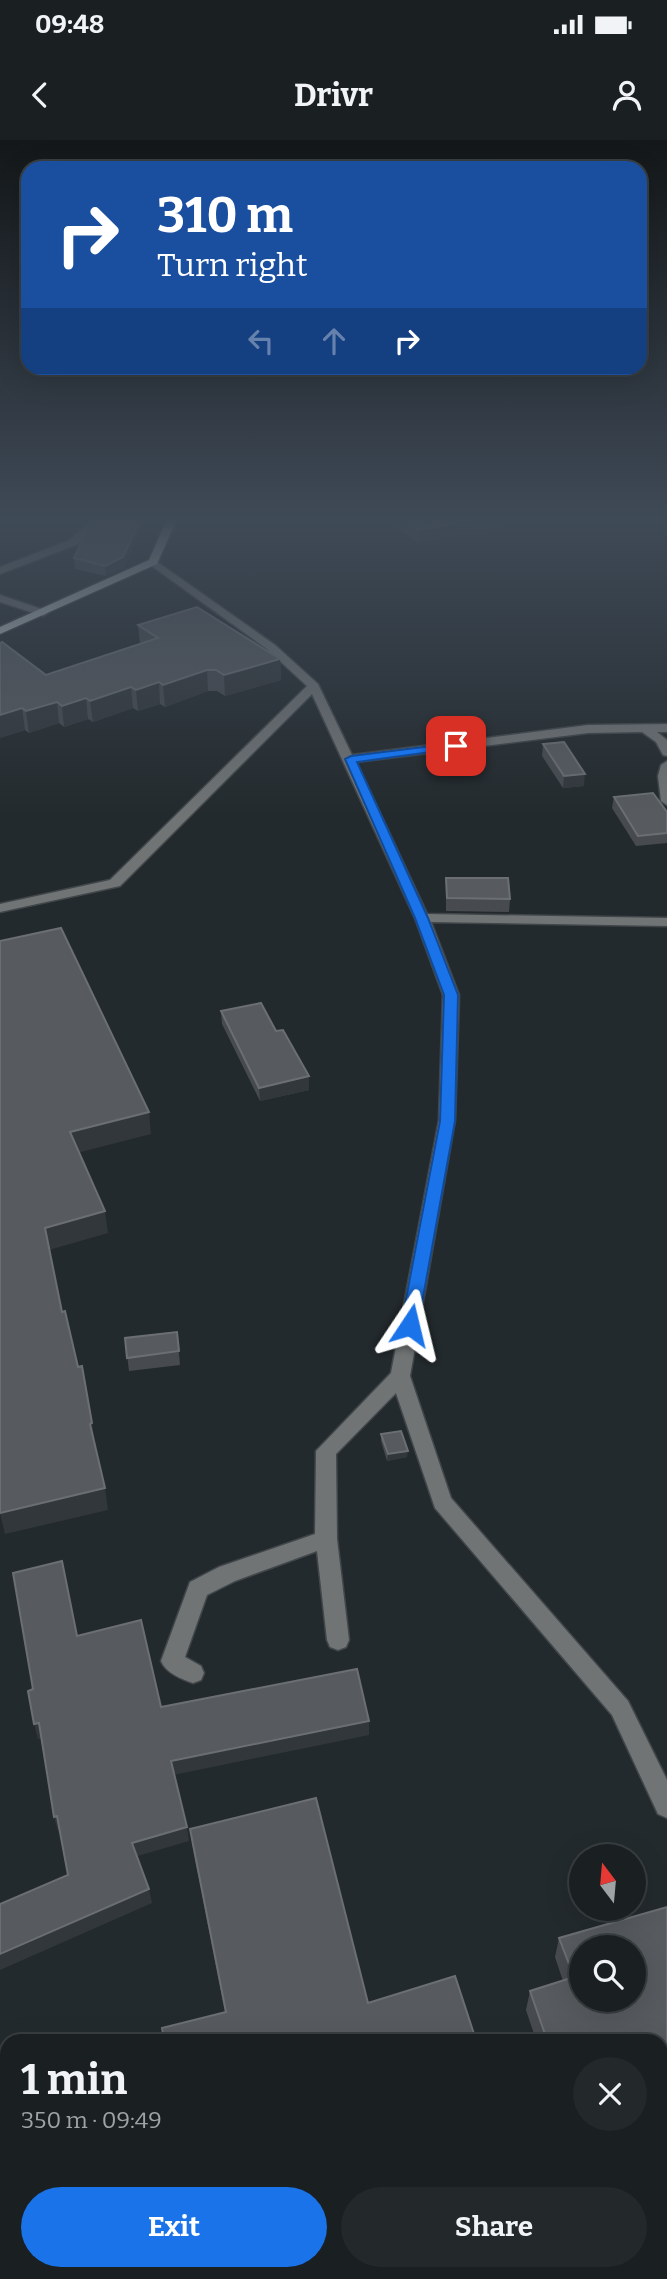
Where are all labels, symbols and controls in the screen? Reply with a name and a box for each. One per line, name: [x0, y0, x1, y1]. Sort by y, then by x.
text: 09:48: [35, 9, 104, 40]
icon: back: [21, 76, 59, 114]
text: Drivr: [294, 76, 373, 114]
icon: person: [608, 76, 646, 114]
text: 310 m: [157, 186, 293, 245]
icon: right: [42, 189, 133, 280]
text: Turn right: [157, 246, 308, 284]
icon: left: [242, 322, 280, 360]
icon: ahead: [315, 322, 353, 360]
icon: right: [388, 322, 426, 360]
pin: [426, 716, 486, 776]
icon: arrive: [437, 727, 475, 765]
position arrow: [373, 1288, 447, 1362]
north arrow: [569, 1844, 646, 1922]
map controls: [569, 1844, 646, 2012]
button: search: [569, 1935, 646, 2012]
text: 1 min: [21, 2055, 127, 2105]
button: close: [573, 2057, 647, 2131]
text: 350 m · 09:49: [21, 2106, 162, 2134]
button: Exit: [21, 2187, 327, 2267]
button: Share: [341, 2187, 647, 2267]

